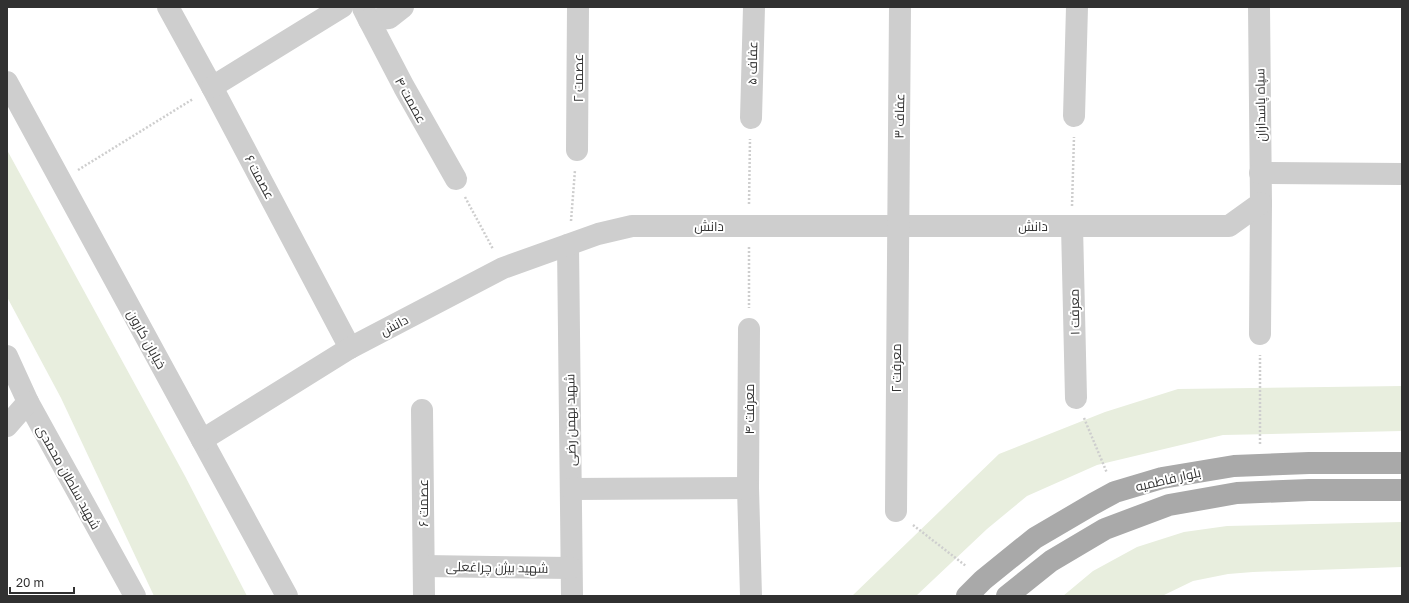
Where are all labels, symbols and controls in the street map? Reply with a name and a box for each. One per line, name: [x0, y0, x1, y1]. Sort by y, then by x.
street label: عفاف ۵: [744, 41, 760, 85]
street label: عصمت ۲: [570, 54, 586, 102]
street label: سپاه پاسداران: [1251, 68, 1271, 142]
street label: عصمت ۴: [392, 74, 430, 126]
street label: عفاف ۳: [891, 93, 907, 139]
street label: عصمت ۶: [242, 152, 278, 202]
street label: دانش: [694, 218, 724, 234]
street label: دانش: [1018, 218, 1048, 234]
street label: معرفت ۱: [1066, 289, 1082, 335]
street label: خیابان کارون: [124, 307, 170, 371]
street label: دانش: [377, 311, 411, 339]
street label: معرفت ۲: [888, 343, 904, 393]
street label: شهید بهمن رضی: [561, 374, 579, 466]
street label: معرفت ۴: [741, 384, 757, 434]
street label: شهید سلطان محمدی: [34, 422, 104, 532]
street label: بلوار فاطمیه: [1134, 464, 1202, 494]
street label: عصمت ۶: [415, 479, 431, 527]
street label: شهید بیژن چراغعلی: [446, 558, 548, 578]
scale bar: [10, 569, 74, 595]
text: 20 m: [16, 575, 44, 590]

